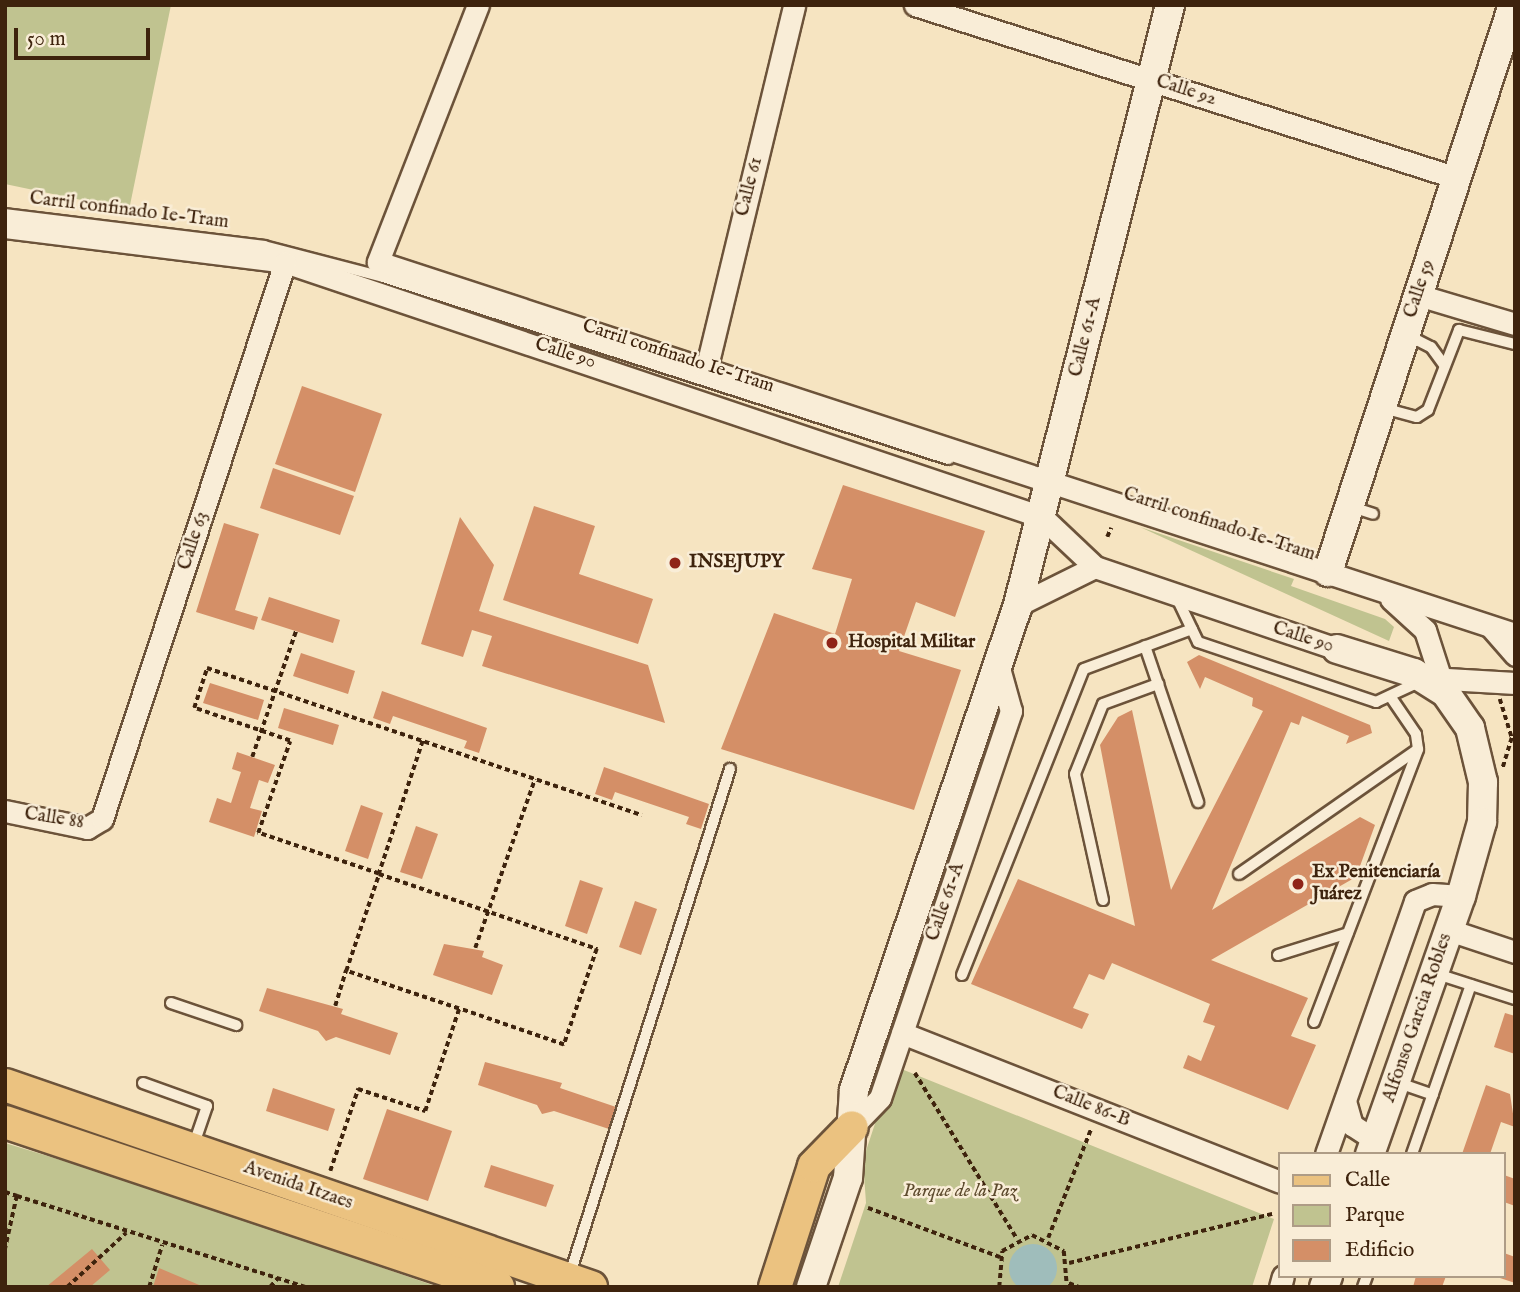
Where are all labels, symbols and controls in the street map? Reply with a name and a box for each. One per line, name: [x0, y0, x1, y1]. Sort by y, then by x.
scale bar: [18, 14, 154, 58]
text: 50 m: [27, 26, 66, 53]
street label: Calle 92: [1153, 71, 1219, 111]
street label: Calle 61: [732, 155, 768, 219]
street label: Carril confinado Ie-Tram: [28, 187, 230, 235]
street label: Calle 59: [1400, 257, 1440, 321]
street label: Calle 61-A: [1065, 295, 1107, 379]
street label: Carril confinado Ie-Tram: [579, 315, 777, 399]
street label: Calle 90: [532, 333, 598, 375]
street label: Carril confinado Ie-Tram: [1120, 483, 1318, 567]
street label: Calle 63: [174, 509, 214, 573]
place label: INSEJUPY: [689, 552, 784, 574]
marker: INSEJUPY: [667, 555, 683, 571]
street label: Calle 90: [1270, 617, 1336, 659]
place label: Hospital Militar: [848, 632, 975, 654]
marker: Hospital Militar: [822, 633, 842, 653]
street label: Calle 88: [23, 803, 85, 835]
street label: Calle 61-A: [922, 860, 970, 944]
place label: Ex Penitenciaría Juárez: [1312, 862, 1440, 906]
marker: Ex Penitenciaría Juárez: [1290, 876, 1306, 892]
street label: Alfonso Garcia Robles: [1378, 930, 1458, 1106]
street label: Calle 86-B: [1049, 1081, 1133, 1133]
legend: [1278, 1152, 1506, 1278]
street label: Avenida Itzaes: [240, 1157, 356, 1215]
text: Calle: [1345, 1167, 1390, 1194]
park label: Parque de la Paz: [903, 1181, 1017, 1203]
text: Parque: [1345, 1202, 1405, 1229]
text: Edificio: [1345, 1237, 1414, 1264]

